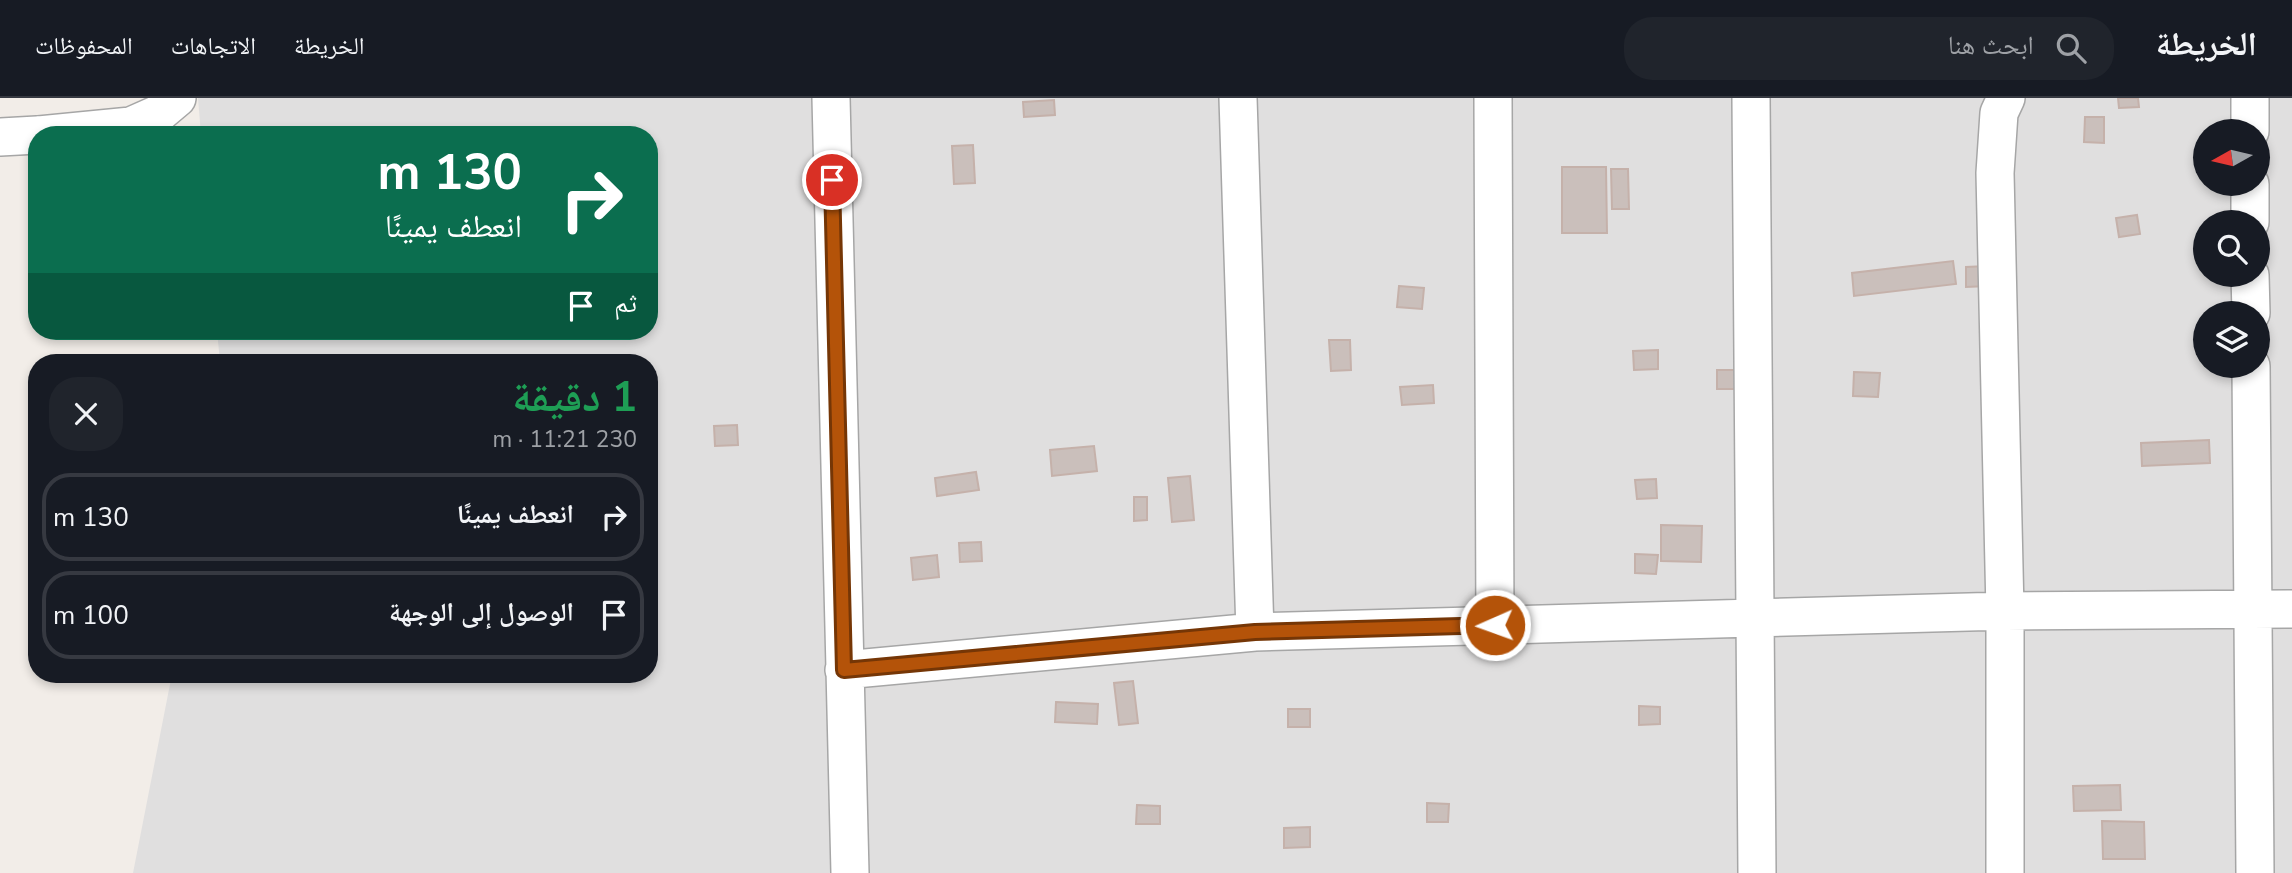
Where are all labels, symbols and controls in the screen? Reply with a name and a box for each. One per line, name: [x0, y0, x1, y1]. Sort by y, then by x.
search box: [1624, 17, 2114, 80]
text: الخريطة: [2156, 22, 2257, 67]
text: ابحث هنا: [1948, 28, 2034, 63]
icon: search: [2052, 29, 2090, 67]
text: المحفوظات: [35, 30, 133, 62]
text: الاتجاهات: [171, 30, 256, 62]
text: الخريطة: [294, 30, 365, 62]
north arrow: [2193, 119, 2270, 196]
map controls: [2193, 119, 2270, 378]
text: 130 m: [378, 139, 522, 206]
pin: [802, 150, 862, 210]
icon: right: [546, 154, 637, 245]
icon: arrive: [813, 161, 851, 199]
text: انعطف يمينًا: [385, 205, 522, 248]
button: search: [2193, 210, 2270, 287]
text: ثم: [614, 286, 637, 321]
icon: arrive: [562, 287, 600, 325]
button: layers: [2193, 301, 2270, 378]
text: 1 دقيقة: [512, 369, 637, 426]
button: close: [49, 377, 123, 451]
text: 230 m · 11:21: [492, 424, 637, 455]
text: انعطف يمينًا: [457, 497, 574, 532]
icon: right: [595, 498, 633, 536]
text: 130 m: [53, 500, 129, 535]
position arrow: [1458, 588, 1532, 662]
text: الوصول إلى الوجهة: [389, 595, 574, 630]
icon: arrive: [595, 596, 633, 634]
text: 100 m: [53, 598, 129, 633]

